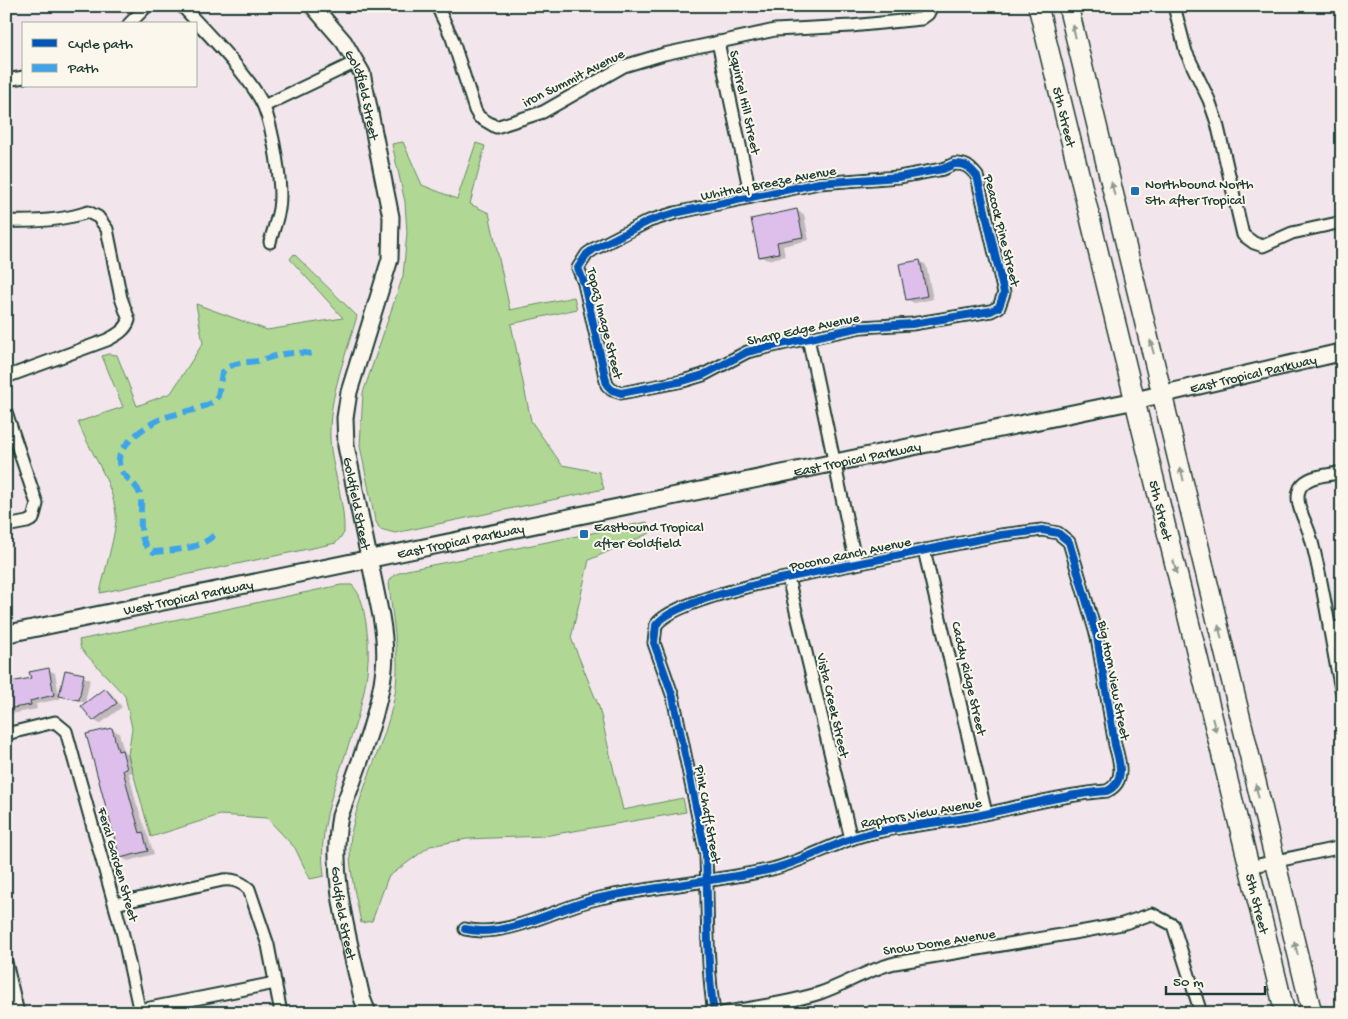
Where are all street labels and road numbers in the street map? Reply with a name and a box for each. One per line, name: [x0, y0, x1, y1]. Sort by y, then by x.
street label: iron Summit Avenue: [520, 46, 629, 112]
street label: Goldfield Street: [339, 47, 381, 143]
street label: Squirrel Hill Street: [724, 49, 763, 157]
street label: 5th Street: [1047, 86, 1079, 150]
street label: Whitney Breeze Avenue: [699, 163, 838, 206]
street label: Peacock Pine Street: [978, 172, 1023, 289]
street label: Topaz Image Street: [581, 265, 626, 382]
street label: Sharp Edge Avenue: [746, 310, 862, 351]
street label: East Tropical Parkway: [1188, 352, 1319, 398]
street label: East Tropical Parkway: [792, 439, 923, 482]
street label: Goldfield Street: [337, 456, 373, 553]
street label: 5th Street: [1144, 479, 1175, 544]
street label: East Tropical Parkway: [396, 521, 526, 564]
street label: Pocono Ranch Avenue: [787, 534, 914, 577]
street label: West Tropical Parkway: [122, 577, 255, 620]
street label: Big Horn View Street: [1092, 618, 1133, 743]
street label: Caddy Ridge Street: [946, 620, 989, 738]
street label: Vista Creek Street: [811, 651, 852, 761]
street label: Pink Chaff Street: [689, 763, 724, 866]
street label: Raptors View Avenue: [860, 795, 984, 833]
street label: Feral Garden Street: [92, 805, 141, 925]
street label: Goldfield Street: [326, 866, 359, 963]
street label: 5th Street: [1240, 872, 1272, 937]
street label: Snow Dome Avenue: [882, 926, 998, 961]

